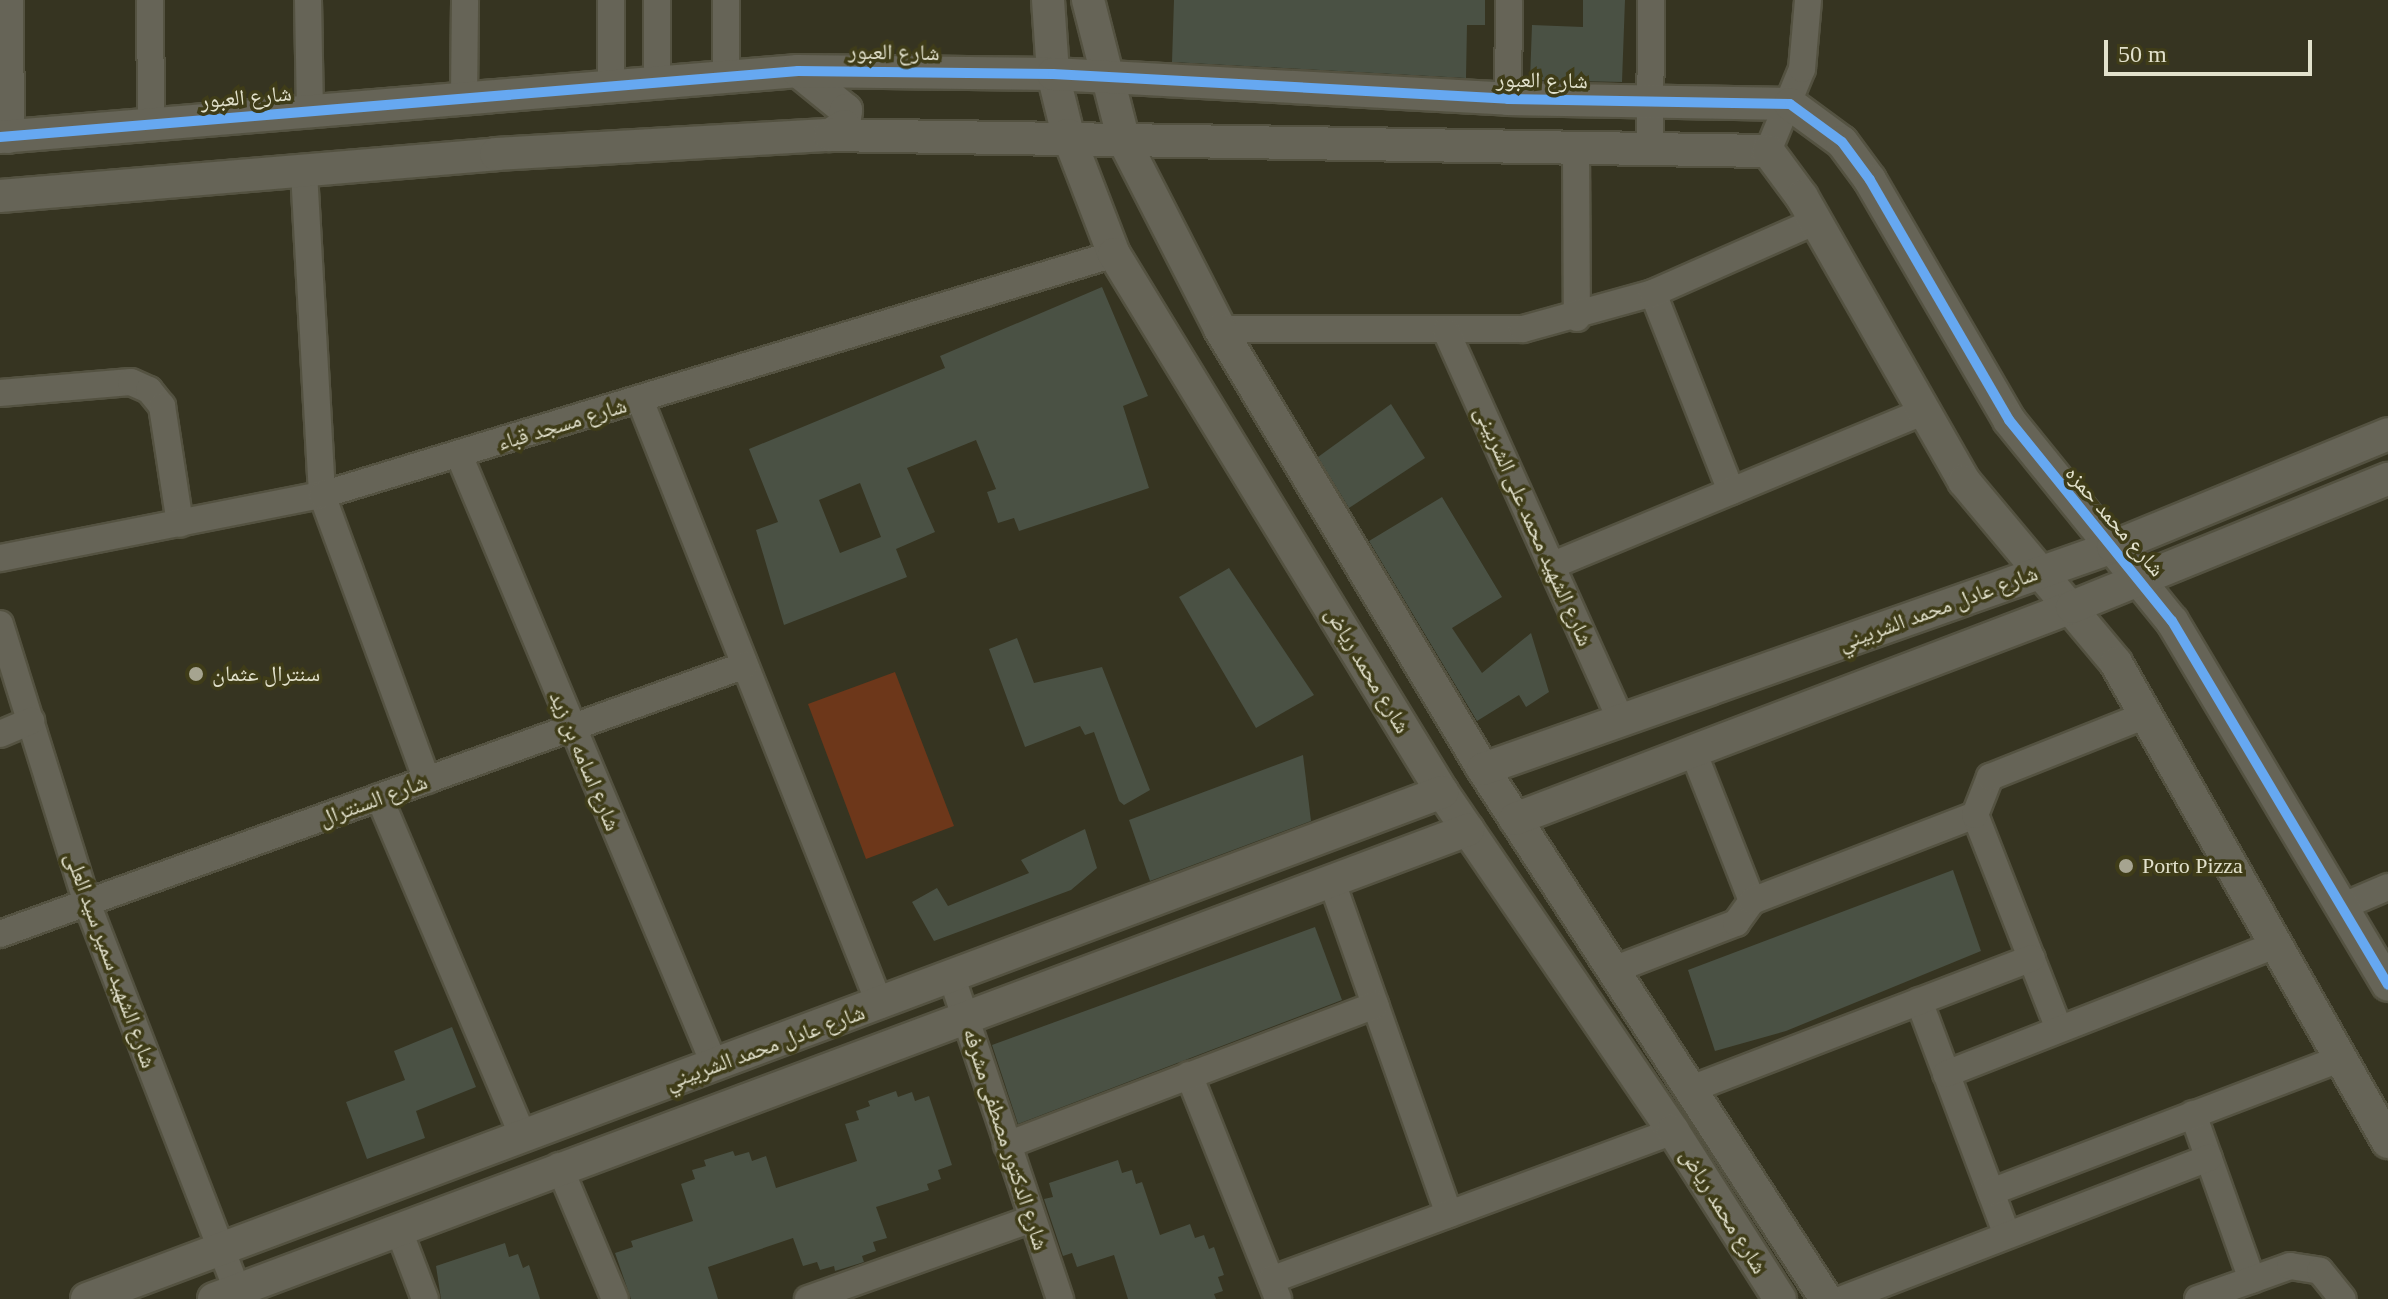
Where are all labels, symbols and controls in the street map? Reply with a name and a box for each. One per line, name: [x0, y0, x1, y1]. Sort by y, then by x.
scale bar: [2108, 24, 2316, 74]
street label: شارع العبور: [848, 38, 940, 66]
text: 50 m: [2118, 41, 2167, 67]
street label: شارع العبور: [1496, 66, 1588, 94]
street label: شارع العبور: [199, 80, 293, 114]
street label: شارع مسجد قباء: [494, 392, 630, 456]
street label: شارع الشهيد محمد على الشربينى: [1469, 402, 1599, 650]
street label: شارع محمد حمزه: [2060, 460, 2170, 582]
street label: شارع عادل محمد الشربيني: [1835, 560, 2041, 656]
street label: شارع محمد رياض: [1320, 602, 1416, 738]
place label: سنترال عثمان: [212, 661, 320, 687]
marker: سنترال عثمان: [187, 665, 205, 683]
street label: شارع اسامه بن زيد: [544, 687, 626, 835]
street label: شارع السنترال: [315, 768, 431, 832]
street label: شارع الشهيد سمير سيد العلى: [60, 848, 162, 1072]
place label: Porto Pizza: [2142, 853, 2243, 879]
marker: Porto Pizza: [2117, 857, 2135, 875]
street label: شارع عادل محمد الشربيني: [662, 999, 868, 1095]
street label: شارع الدكتور مصطفى مشرفه: [958, 1025, 1054, 1253]
street label: شارع محمد رياض: [1675, 1143, 1773, 1279]

